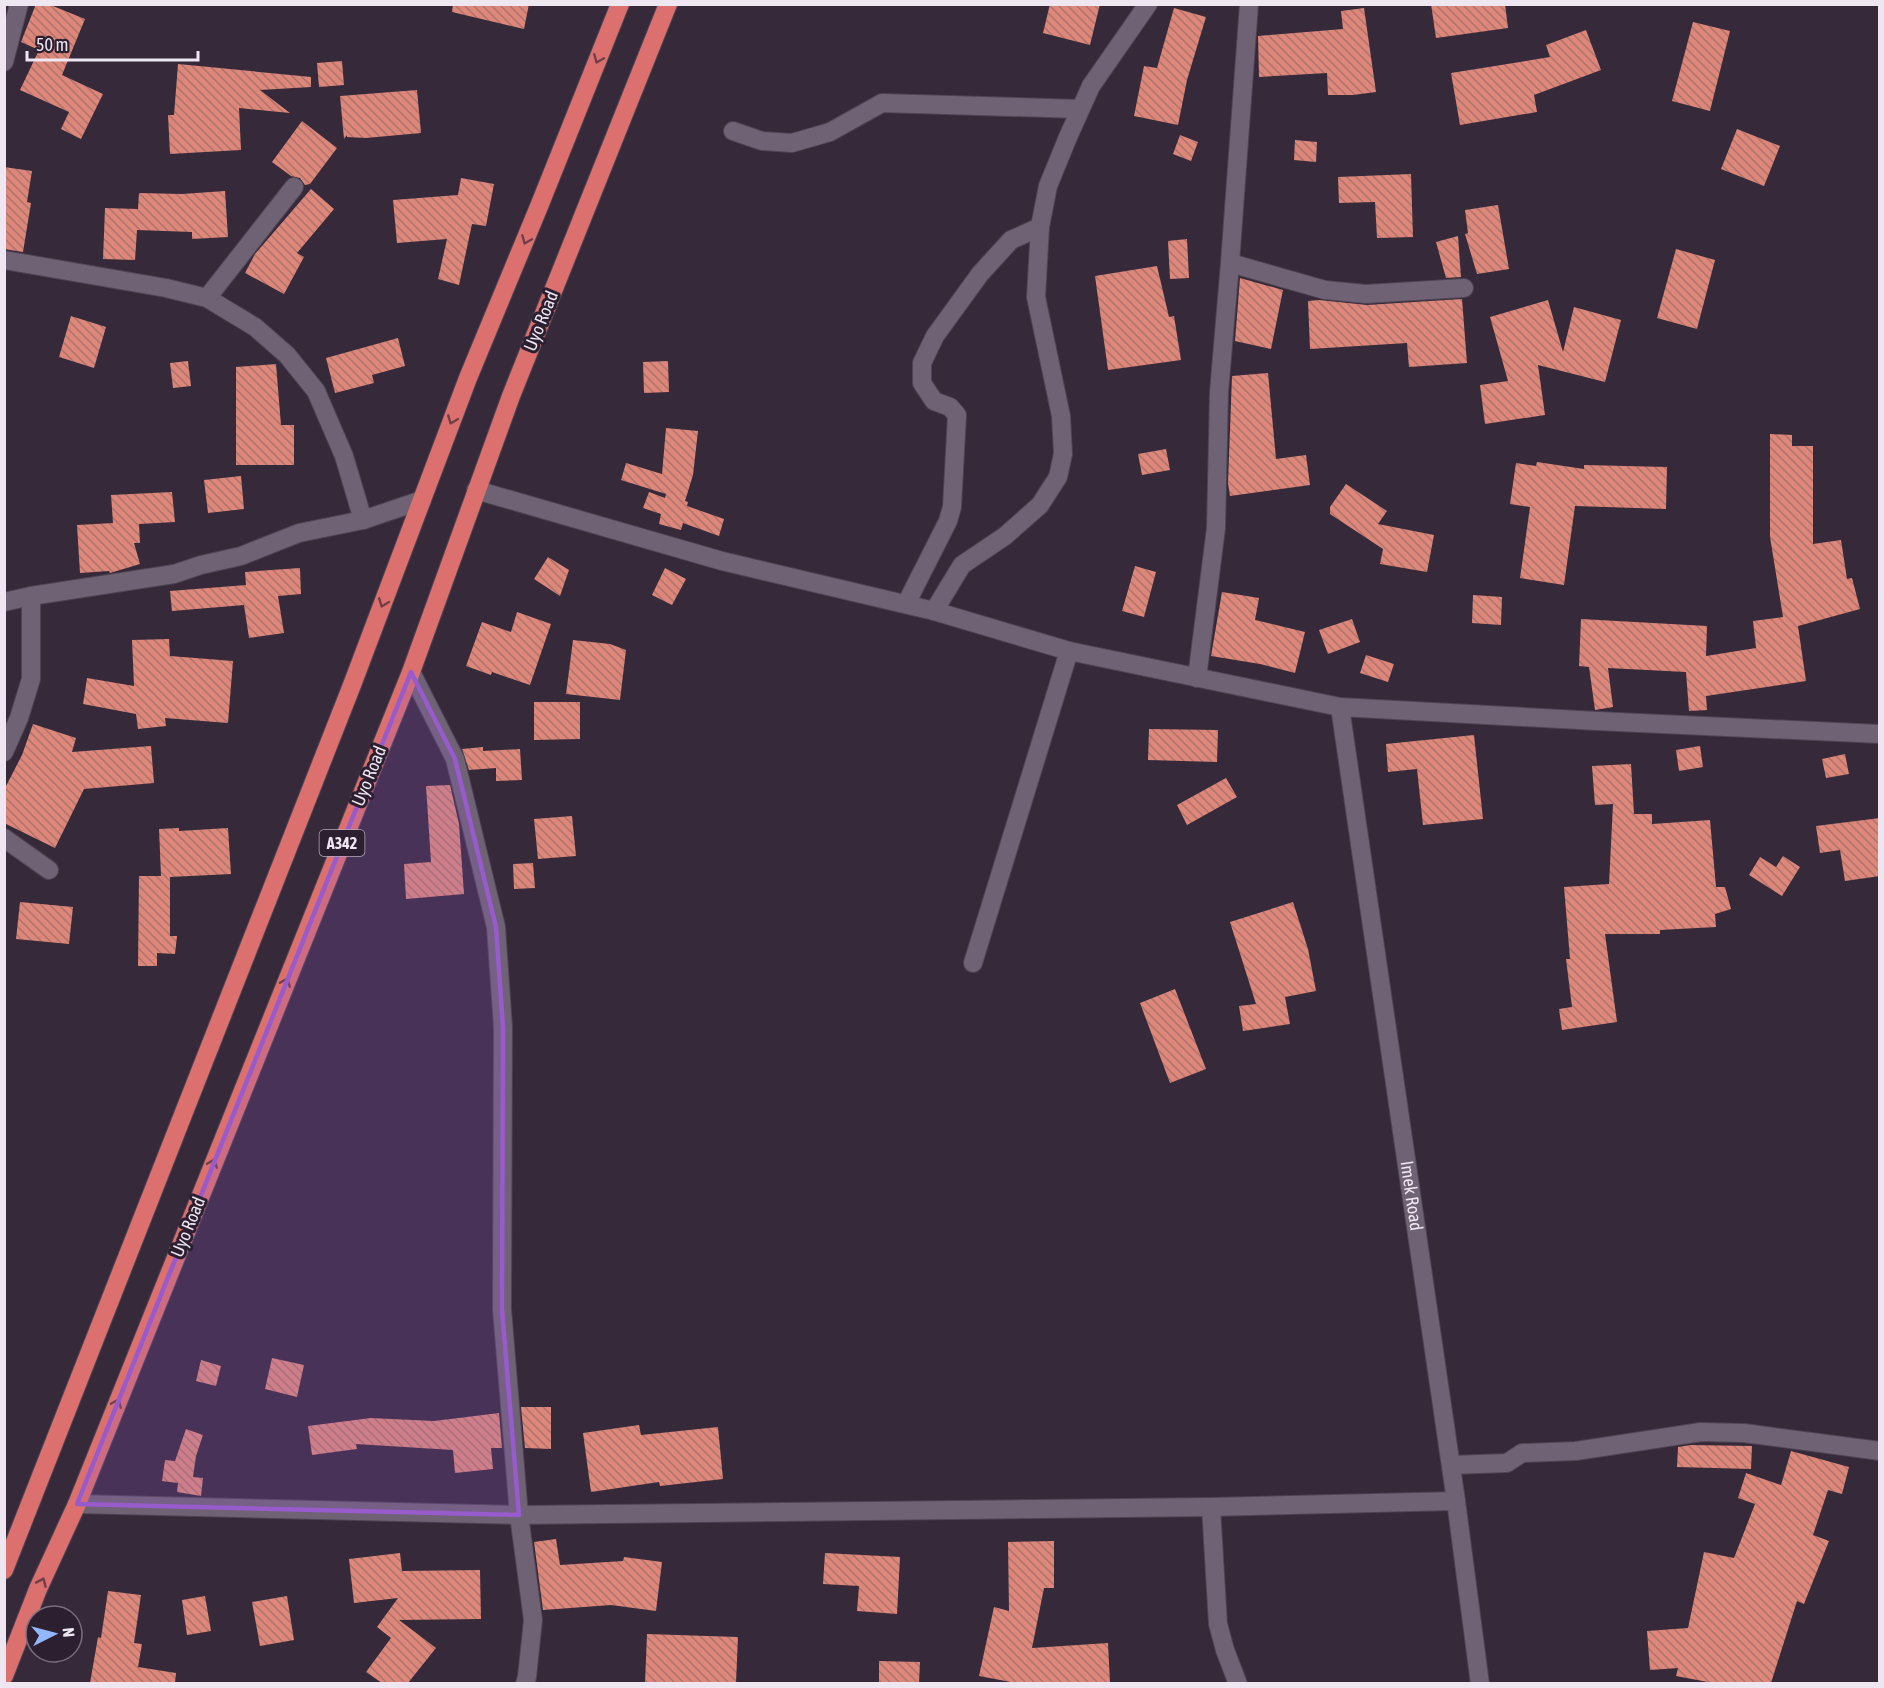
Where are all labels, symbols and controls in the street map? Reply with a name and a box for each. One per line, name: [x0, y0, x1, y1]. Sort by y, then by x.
scale bar: [27, 24, 198, 62]
text: 50 m: [36, 34, 68, 55]
one-way arrow: [593, 53, 605, 64]
one-way arrow: [521, 234, 533, 245]
street label: Uyo Road: [519, 288, 562, 354]
one-way arrow: [447, 414, 459, 425]
one-way arrow: [377, 597, 390, 608]
street label: Uyo Road: [347, 743, 390, 809]
road number: A342: [320, 830, 364, 856]
one-way arrow: [279, 977, 291, 988]
one-way arrow: [206, 1158, 219, 1169]
street label: Imek Road: [1396, 1159, 1427, 1232]
street label: Uyo Road: [166, 1194, 209, 1260]
one-way arrow: [110, 1398, 122, 1409]
one-way arrow: [34, 1578, 46, 1589]
north arrow: [24, 1604, 84, 1664]
text: N: [59, 1627, 78, 1638]

